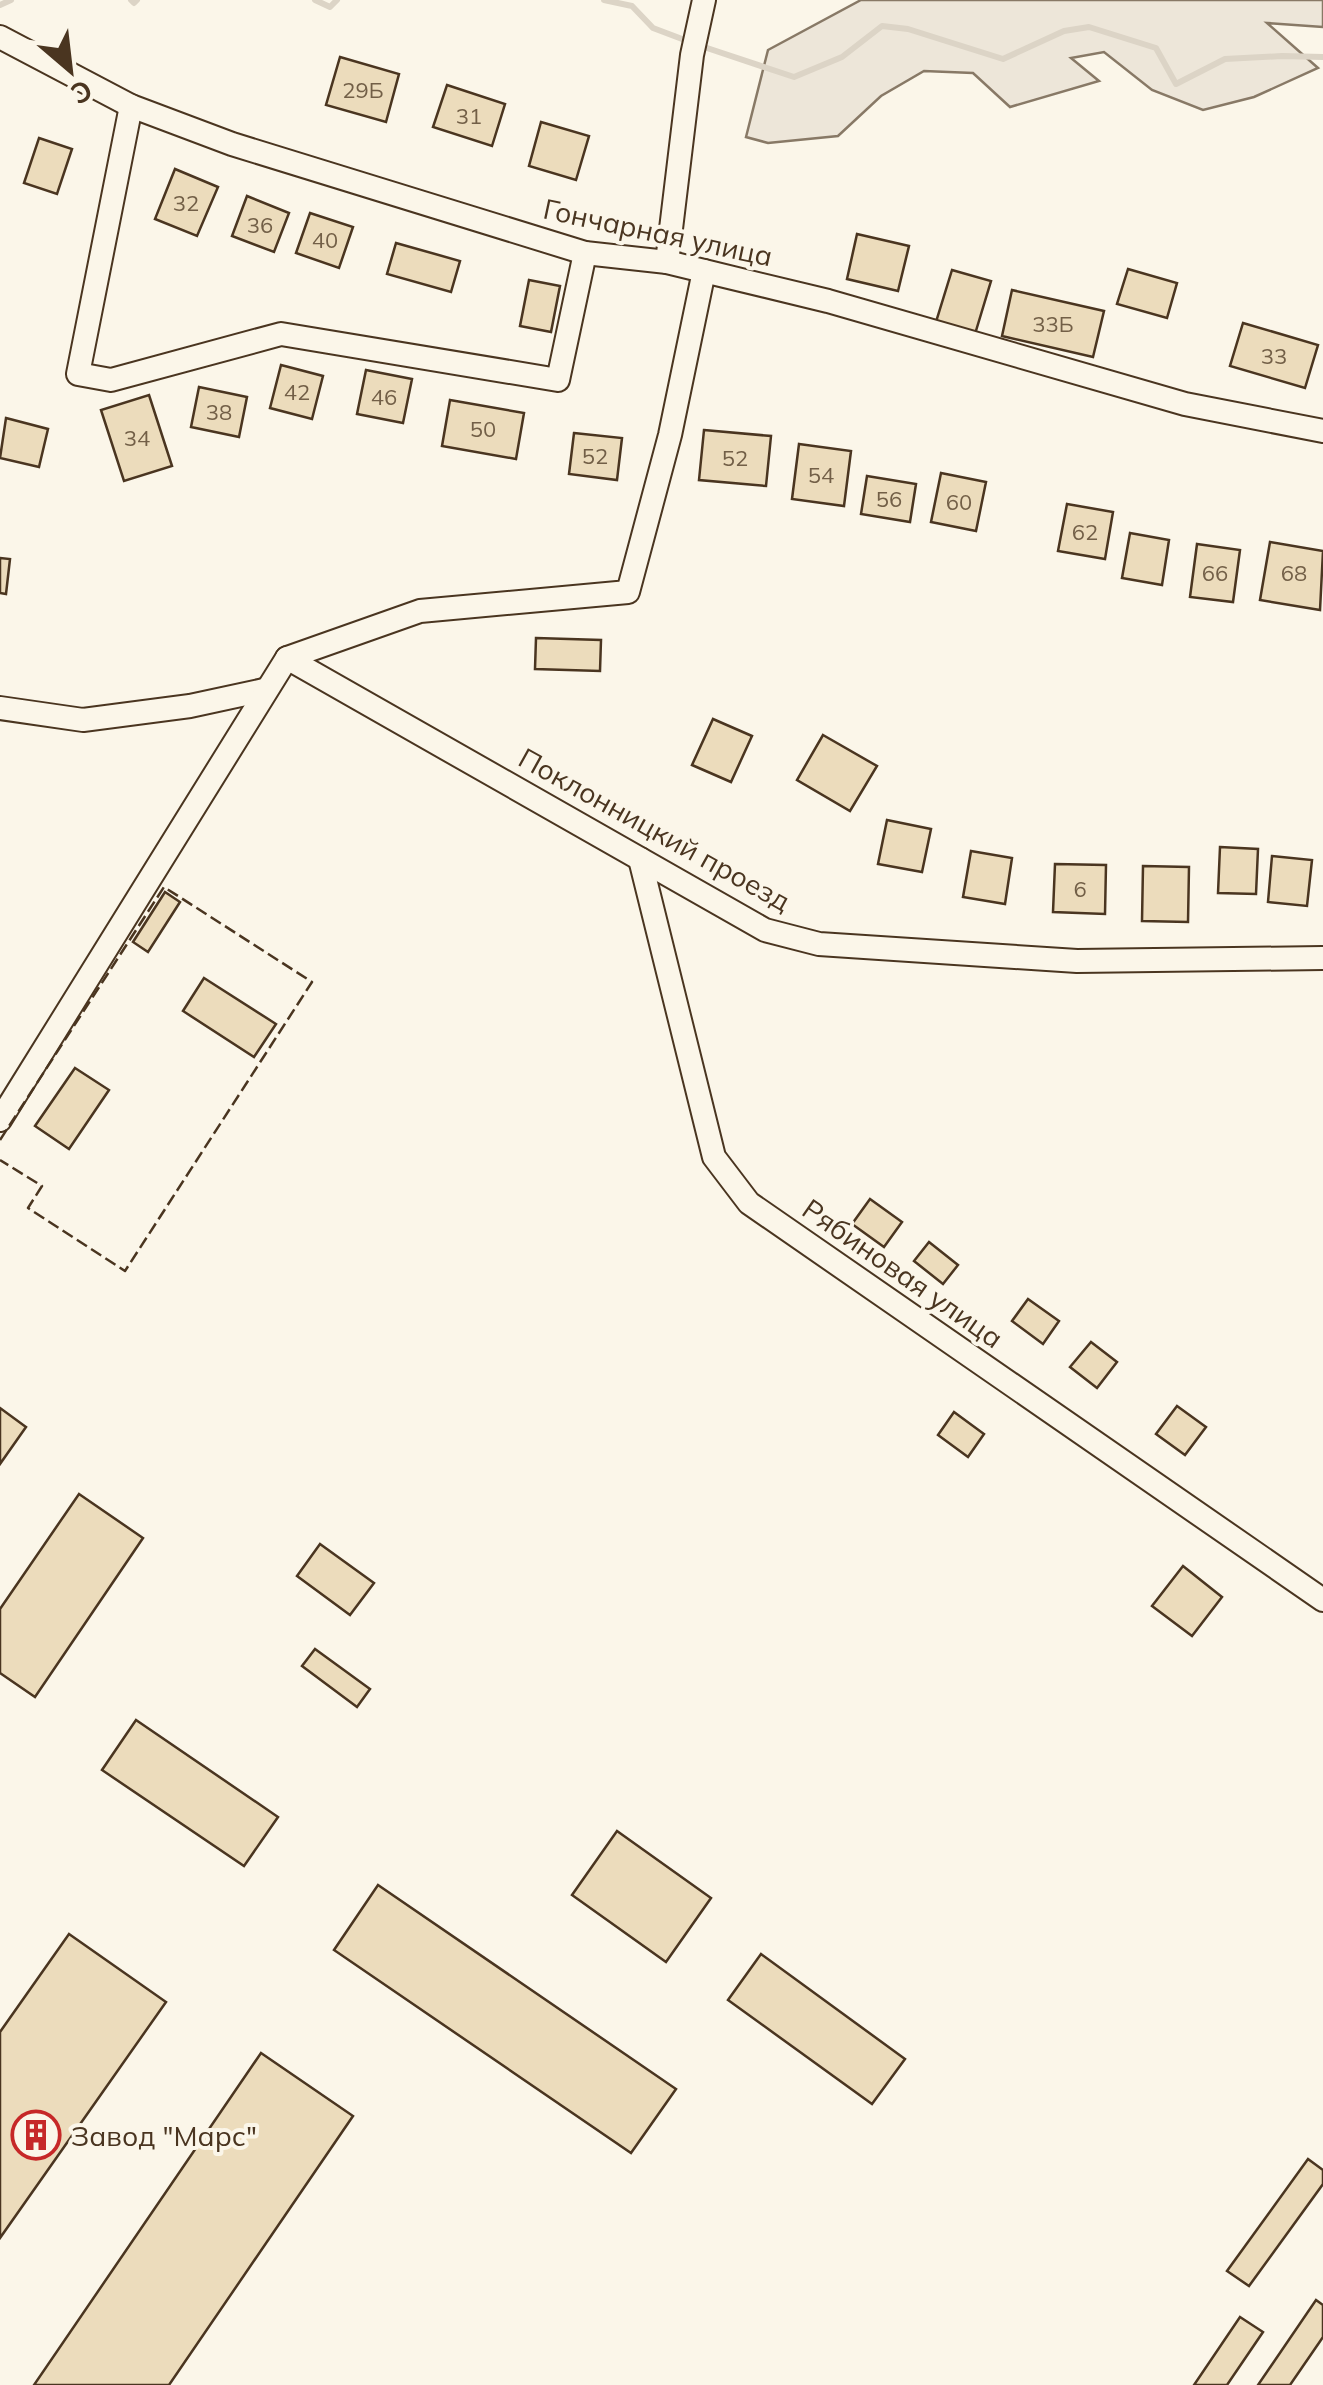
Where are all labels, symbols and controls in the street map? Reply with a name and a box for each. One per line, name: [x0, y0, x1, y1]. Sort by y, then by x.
north arrow: [20, 20, 120, 120]
text: С: [65, 73, 99, 112]
house number: 29Б: [342, 76, 384, 104]
house number: 31: [456, 102, 482, 130]
house number: 32: [173, 189, 199, 217]
street label: Гончарная улица: [540, 191, 776, 273]
house number: 36: [247, 211, 273, 239]
house number: 40: [312, 226, 338, 254]
house number: 33Б: [1032, 310, 1074, 338]
house number: 33: [1261, 342, 1287, 370]
house number: 42: [284, 378, 310, 406]
house number: 46: [371, 383, 397, 411]
house number: 38: [206, 398, 232, 426]
house number: 50: [470, 415, 496, 443]
house number: 34: [124, 424, 150, 452]
house number: 52: [582, 442, 608, 470]
house number: 52: [722, 444, 748, 472]
house number: 54: [808, 461, 834, 489]
house number: 56: [876, 485, 902, 513]
house number: 60: [946, 488, 972, 516]
house number: 62: [1072, 518, 1098, 546]
house number: 66: [1202, 559, 1228, 587]
house number: 68: [1281, 559, 1307, 587]
street label: Поклонницкий проезд: [513, 740, 797, 918]
house number: 6: [1073, 875, 1087, 903]
street label: Рябиновая улица: [796, 1191, 1010, 1355]
building icon: Завод "Марс": [10, 2109, 62, 2161]
place label: Завод "Марс": [71, 2118, 257, 2153]

